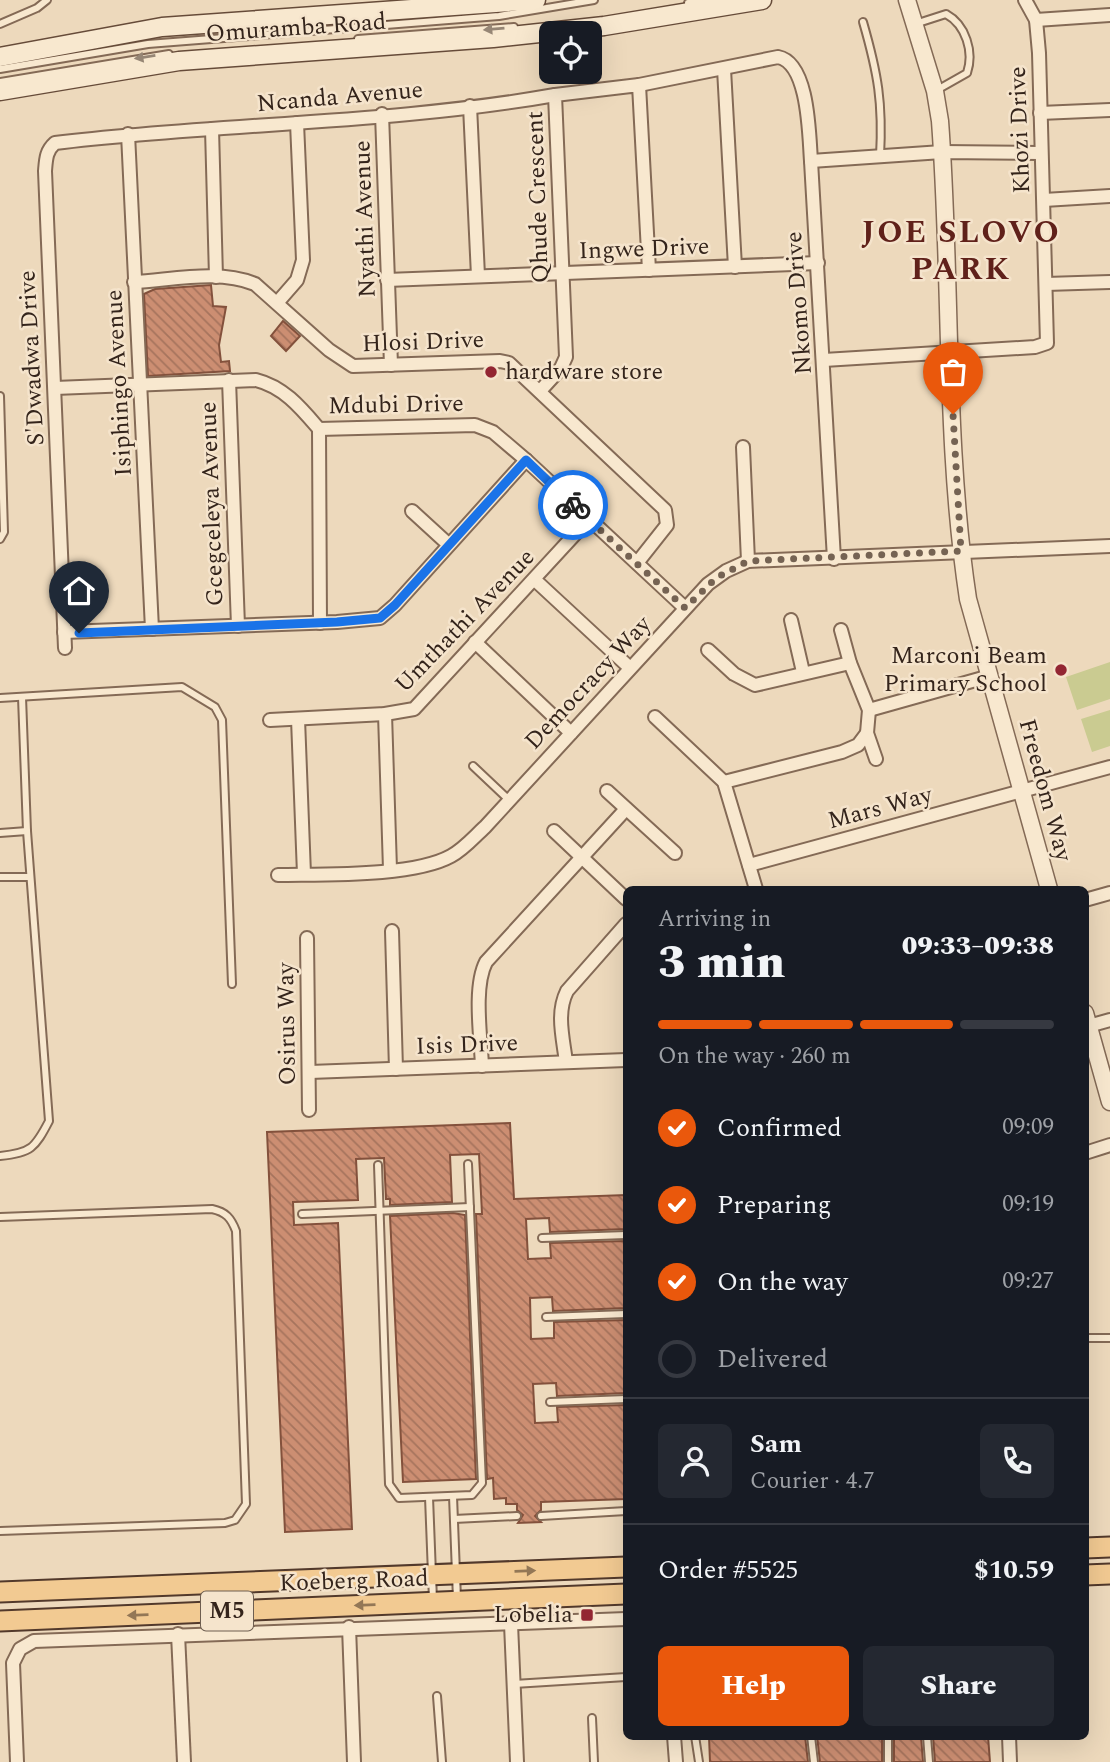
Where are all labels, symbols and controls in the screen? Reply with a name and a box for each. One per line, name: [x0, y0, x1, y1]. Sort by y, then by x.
street label: Omuramba Road: [205, 4, 387, 52]
map controls: [539, 21, 602, 84]
button: locate: [539, 21, 602, 84]
one-way arrow: [482, 24, 504, 35]
one-way arrow: [134, 52, 156, 63]
street label: Khozi Drive: [1000, 66, 1040, 194]
street label: Ncanda Avenue: [255, 72, 425, 122]
street label: Qhude Crescent: [517, 110, 559, 284]
street label: Nyathi Avenue: [344, 140, 386, 298]
district label: JOE SLOVO PARK: [861, 208, 1061, 294]
street label: Ingwe Drive: [578, 229, 710, 269]
street label: Nkomo Drive: [776, 230, 822, 376]
street label: S'Dwadwa Drive: [9, 269, 55, 447]
street label: Isiphingo Avenue: [96, 289, 142, 477]
street label: Hlosi Drive: [361, 322, 485, 362]
pin: [923, 342, 983, 414]
icon: bag: [934, 353, 972, 391]
place label: hardware store: [505, 354, 663, 390]
marker: hardware store: [483, 364, 499, 380]
street label: Mdubi Drive: [328, 386, 464, 424]
street label: Gcegceleya Avenue: [190, 401, 234, 607]
courier: [538, 470, 608, 540]
icon: bike: [554, 486, 592, 524]
street label: Umthathi Avenue: [386, 541, 544, 701]
pin: [49, 561, 109, 633]
icon: home: [60, 572, 98, 610]
street label: Democracy Way: [516, 607, 661, 758]
place label: Marconi Beam Primary School: [884, 638, 1047, 702]
marker: Marconi Beam Primary School: [1053, 662, 1069, 678]
street label: Freedom Way: [1009, 715, 1082, 867]
street label: Mars Way: [824, 776, 938, 839]
text: Arriving in: [658, 902, 771, 937]
text: 09:33–09:38: [902, 926, 1054, 966]
text: 3 min: [658, 928, 785, 998]
street label: Osirus Way: [268, 961, 306, 1086]
street label: Isis Drive: [415, 1025, 519, 1065]
text: On the way · 260 m: [658, 1039, 851, 1074]
text: Confirmed: [717, 1108, 842, 1148]
icon: check: [658, 1109, 696, 1147]
text: 09:09: [1002, 1110, 1054, 1145]
text: Preparing: [717, 1185, 831, 1225]
icon: check: [658, 1186, 696, 1224]
text: 09:19: [1002, 1187, 1054, 1222]
text: On the way: [717, 1262, 848, 1302]
icon: check: [658, 1263, 696, 1301]
text: 09:27: [1002, 1264, 1054, 1299]
text: Delivered: [717, 1339, 828, 1379]
button: person: [658, 1424, 732, 1498]
text: Sam: [750, 1424, 802, 1464]
button: phone: [980, 1424, 1054, 1498]
text: Courier · 4.7: [750, 1464, 875, 1499]
text: Order #5525: [658, 1550, 798, 1590]
text: $10.59: [974, 1550, 1054, 1590]
street label: Koeberg Road: [279, 1560, 429, 1602]
one-way arrow: [514, 1566, 536, 1577]
road number: M5: [201, 1592, 253, 1630]
place label: Lobelia: [494, 1597, 573, 1633]
one-way arrow: [354, 1599, 376, 1610]
marker: Lobelia: [579, 1607, 595, 1623]
one-way arrow: [127, 1609, 149, 1620]
button: Help: [658, 1646, 849, 1726]
button: Share: [863, 1646, 1054, 1726]

